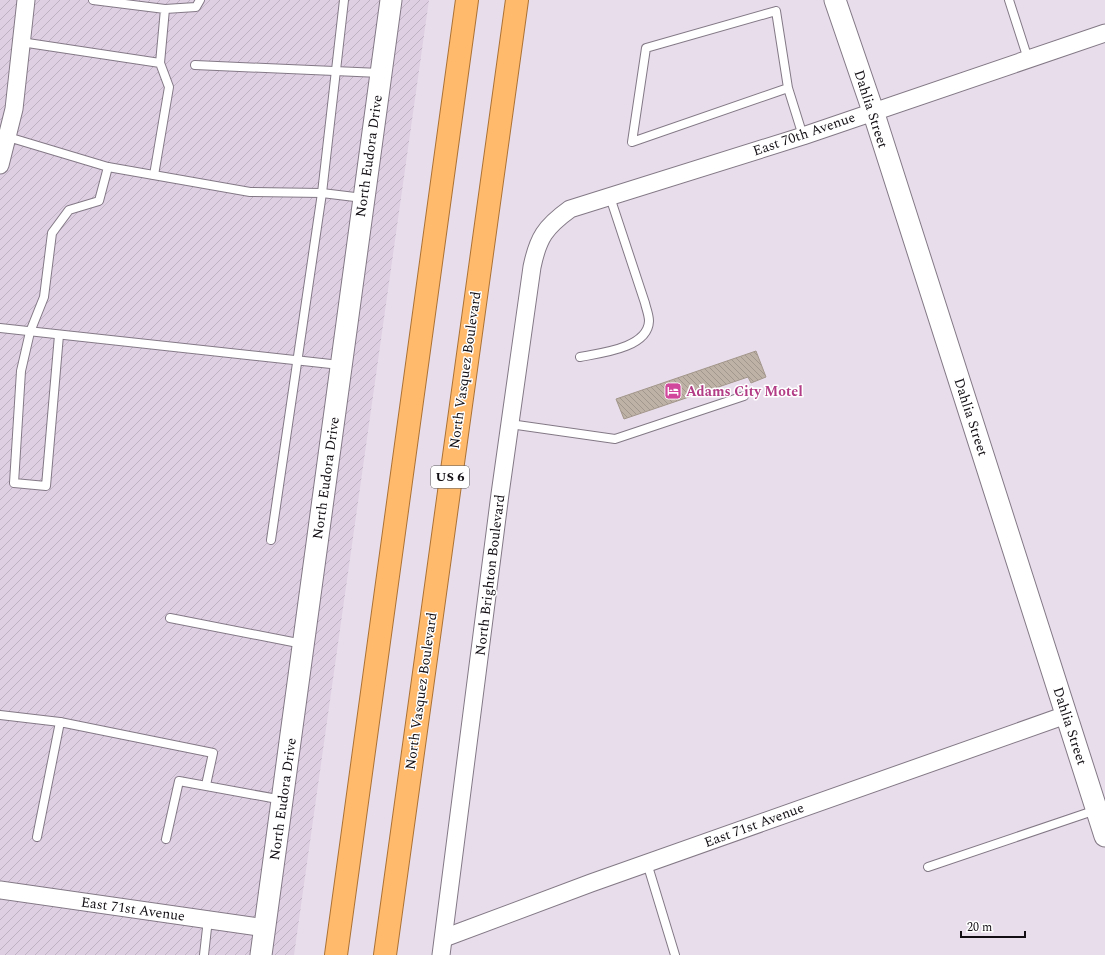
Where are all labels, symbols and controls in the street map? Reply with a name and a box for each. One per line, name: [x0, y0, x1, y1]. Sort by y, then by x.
street label: Dahlia Street: [848, 67, 894, 151]
street label: North Eudora Drive: [350, 93, 388, 219]
street label: East 70th Avenue: [750, 107, 858, 161]
street label: North Vasquez Boulevard: [444, 290, 486, 450]
street label: Dahlia Street: [948, 375, 994, 459]
hotel icon: Adams City Motel: [663, 381, 683, 401]
place label: Adams City Motel: [686, 381, 803, 402]
street label: North Eudora Drive: [307, 415, 345, 541]
road number: US 6: [431, 466, 469, 488]
street label: North Brighton Boulevard: [470, 493, 510, 657]
street label: North Vasquez Boulevard: [400, 611, 442, 771]
street label: Dahlia Street: [1047, 684, 1093, 768]
street label: North Eudora Drive: [264, 736, 302, 862]
street label: East 71st Avenue: [701, 797, 807, 853]
street label: East 71st Avenue: [80, 891, 187, 927]
scale bar: [961, 913, 1025, 939]
text: 20 m: [967, 918, 992, 937]

